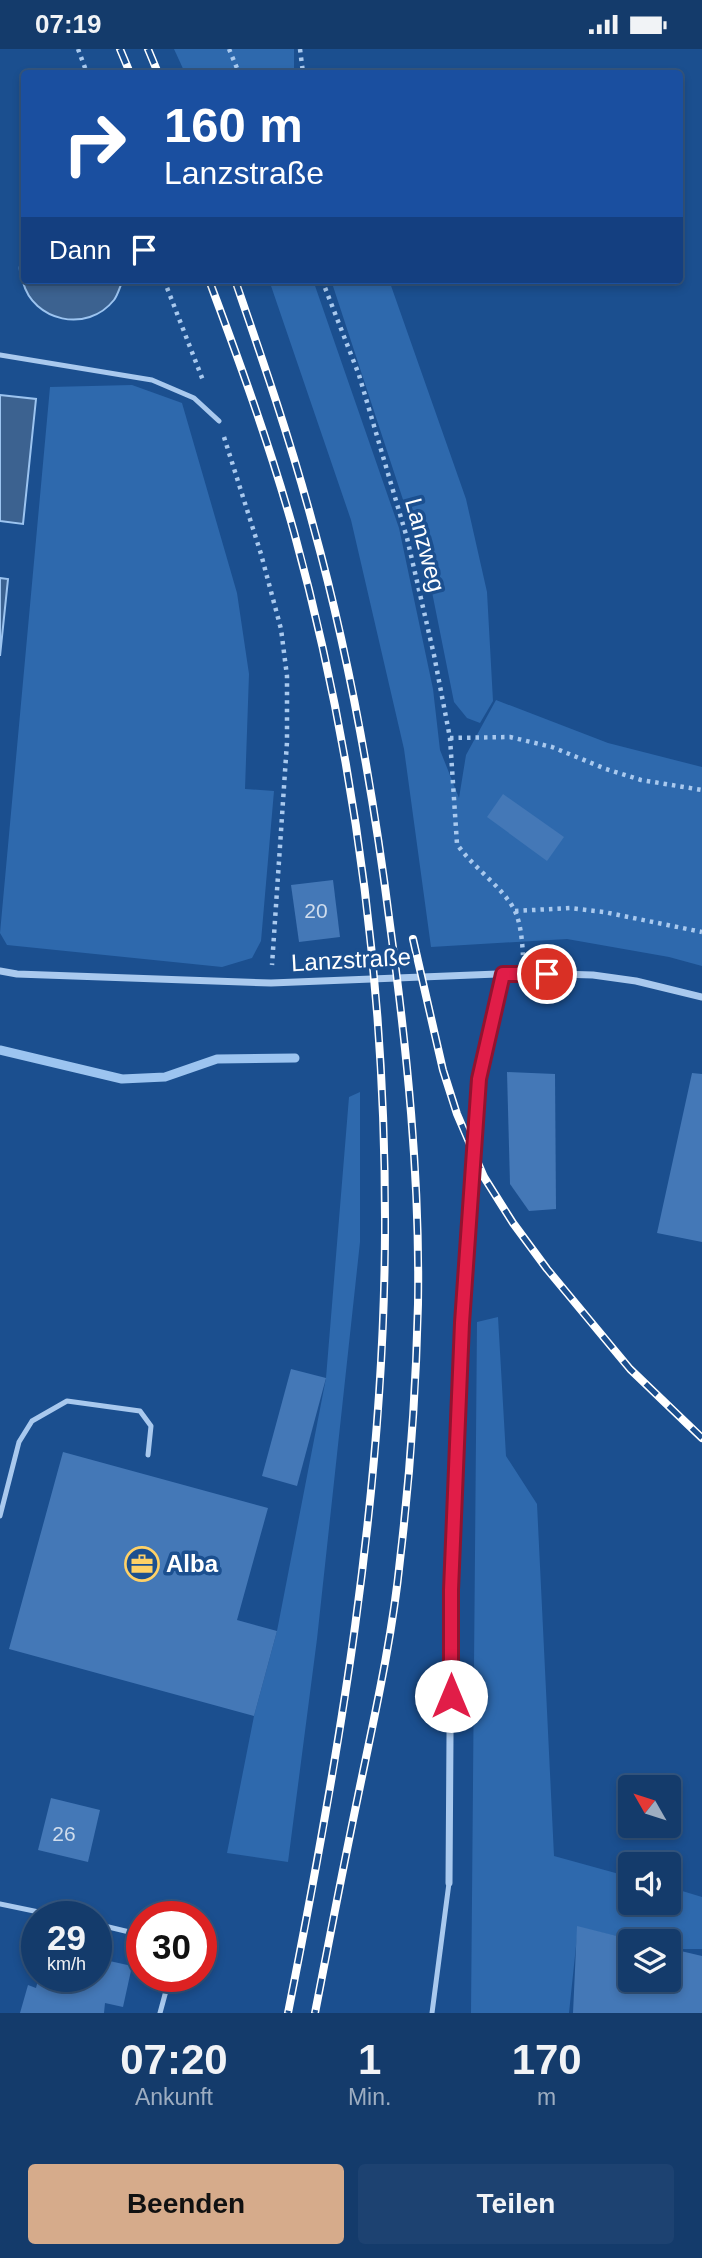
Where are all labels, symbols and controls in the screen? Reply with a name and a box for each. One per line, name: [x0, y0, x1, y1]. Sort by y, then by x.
text: 07:19: [35, 9, 102, 39]
icon: right: [49, 98, 140, 189]
text: 160 m: [164, 98, 303, 152]
text: Lanzstraße: [164, 155, 324, 191]
icon: arrive: [125, 231, 163, 269]
text: Dann: [49, 235, 111, 265]
street label: Lanzweg: [400, 495, 451, 595]
house number: 20: [304, 899, 328, 922]
street label: Lanzstraße: [290, 943, 412, 976]
pin: [517, 944, 577, 1004]
icon: arrive: [528, 955, 566, 993]
office icon: Alba: [123, 1545, 161, 1583]
place label: Alba: [166, 1550, 219, 1577]
position arrow: [414, 1659, 488, 1733]
north arrow: [618, 1775, 681, 1837]
map controls: [618, 1775, 681, 1992]
house number: 26: [52, 1822, 76, 1845]
button: sound: [618, 1852, 681, 1915]
speed limit sign: 30: [126, 1901, 217, 1992]
text: 29: [47, 1918, 86, 1957]
button: layers: [618, 1929, 681, 1992]
text: km/h: [47, 1954, 86, 1974]
text: 07:20: [120, 2036, 228, 2083]
text: 1: [358, 2036, 381, 2083]
text: 170: [512, 2036, 582, 2083]
text: Ankunft: [135, 2084, 213, 2110]
text: Min.: [348, 2084, 391, 2110]
text: m: [537, 2084, 556, 2110]
button: Beenden: [28, 2164, 344, 2244]
button: Teilen: [358, 2164, 674, 2244]

